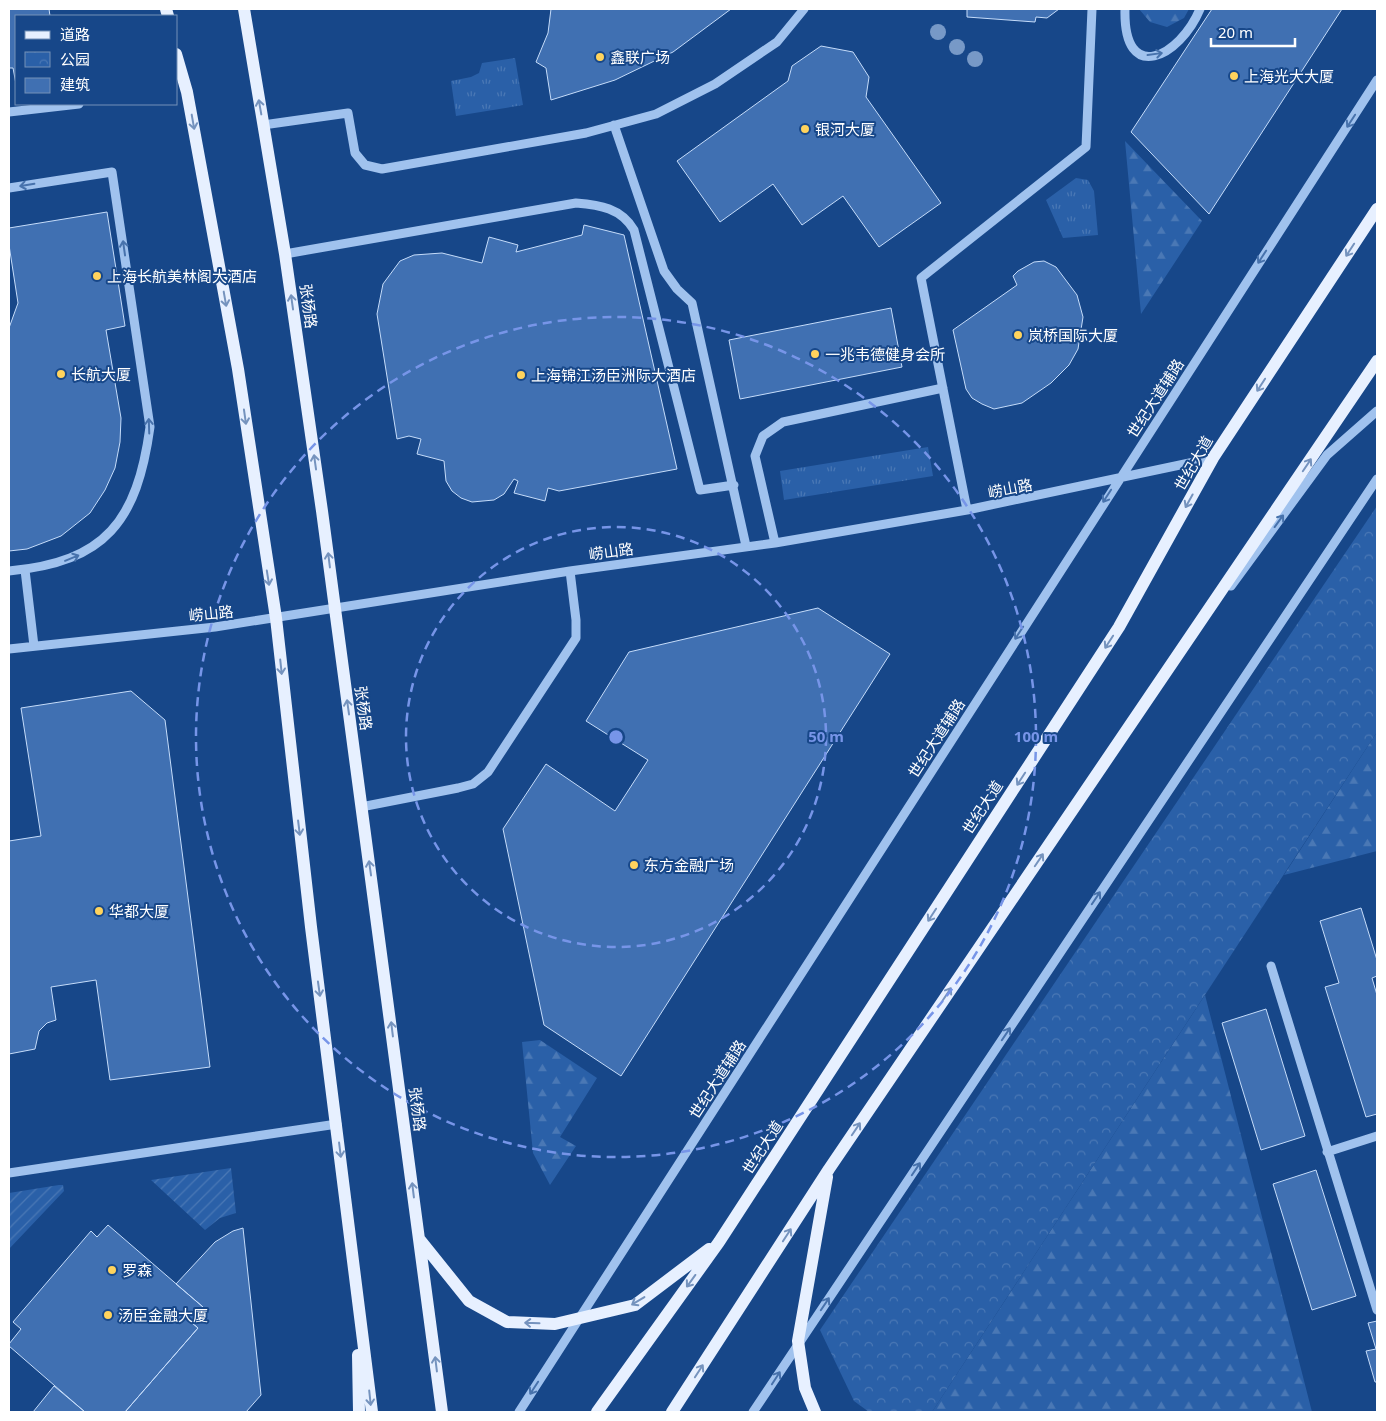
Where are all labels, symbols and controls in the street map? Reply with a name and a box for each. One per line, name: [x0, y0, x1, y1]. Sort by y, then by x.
legend: [15, 15, 178, 105]
scale bar: [1211, 15, 1295, 47]
text: 20 m: [1218, 22, 1253, 42]
text: 道路: [60, 24, 90, 44]
place label: 鑫联广场: [610, 47, 670, 67]
text: 公园: [60, 49, 90, 69]
one-way arrow: [1146, 49, 1162, 59]
marker: 鑫联广场: [594, 51, 606, 63]
place label: 上海光大大厦: [1244, 66, 1334, 86]
marker: 上海光大大厦: [1228, 70, 1240, 82]
text: 建筑: [60, 74, 90, 94]
one-way arrow: [255, 99, 265, 115]
one-way arrow: [188, 114, 198, 130]
one-way arrow: [1345, 114, 1356, 128]
place label: 银河大厦: [815, 119, 875, 139]
marker: 银河大厦: [799, 123, 811, 135]
one-way arrow: [20, 181, 36, 191]
one-way arrow: [118, 240, 128, 256]
one-way arrow: [1345, 242, 1355, 256]
one-way arrow: [1257, 250, 1267, 264]
place label: 上海长航美林阁大酒店: [107, 266, 257, 286]
marker: 上海长航美林阁大酒店: [91, 270, 103, 282]
street label: 张杨路: [296, 282, 322, 330]
one-way arrow: [221, 291, 231, 307]
one-way arrow: [286, 294, 296, 310]
place label: 岚桥国际大厦: [1028, 325, 1118, 345]
marker: 岚桥国际大厦: [1012, 329, 1024, 341]
place label: 一兆韦德健身会所: [825, 344, 945, 364]
marker: 一兆韦德健身会所: [809, 348, 821, 360]
street label: 世纪大道辅路: [1122, 355, 1188, 441]
place label: 长航大厦: [71, 364, 131, 384]
place label: 上海锦江汤臣洲际大酒店: [531, 365, 696, 385]
marker: 长航大厦: [55, 368, 67, 380]
marker: 上海锦江汤臣洲际大酒店: [515, 369, 527, 381]
one-way arrow: [1256, 378, 1266, 392]
one-way arrow: [240, 409, 250, 425]
one-way arrow: [144, 418, 154, 434]
street label: 世纪大道: [1169, 432, 1217, 494]
one-way arrow: [310, 455, 320, 471]
one-way arrow: [1302, 458, 1312, 472]
street label: 崂山路: [986, 474, 1034, 502]
one-way arrow: [1102, 489, 1112, 503]
one-way arrow: [1184, 493, 1194, 508]
one-way arrow: [1274, 514, 1284, 528]
street label: 崂山路: [587, 538, 635, 564]
one-way arrow: [64, 552, 79, 562]
one-way arrow: [323, 552, 333, 568]
one-way arrow: [264, 569, 274, 585]
street label: 崂山路: [188, 601, 234, 625]
one-way arrow: [1014, 626, 1024, 640]
one-way arrow: [1104, 635, 1114, 649]
one-way arrow: [276, 658, 286, 674]
street label: 张杨路: [351, 684, 377, 732]
street label: 世纪大道辅路: [903, 695, 969, 781]
one-way arrow: [343, 699, 353, 715]
text: 50 m: [808, 726, 844, 746]
text: 100 m: [1014, 726, 1058, 746]
centre of rings: [607, 728, 625, 746]
one-way arrow: [1015, 771, 1025, 785]
street label: 世纪大道: [957, 776, 1007, 838]
one-way arrow: [294, 820, 304, 836]
one-way arrow: [1033, 853, 1044, 867]
place label: 东方金融广场: [644, 855, 734, 875]
marker: 东方金融广场: [628, 859, 640, 871]
one-way arrow: [365, 860, 375, 876]
one-way arrow: [1092, 892, 1102, 906]
place label: 华都大厦: [109, 901, 169, 921]
marker: 华都大厦: [93, 905, 105, 917]
one-way arrow: [927, 907, 937, 921]
one-way arrow: [314, 981, 324, 997]
one-way arrow: [942, 988, 952, 1002]
one-way arrow: [386, 1021, 396, 1037]
one-way arrow: [1001, 1027, 1011, 1041]
street label: 世纪大道辅路: [684, 1036, 750, 1122]
street label: 张杨路: [405, 1085, 431, 1133]
street label: 世纪大道: [737, 1116, 787, 1178]
one-way arrow: [851, 1122, 861, 1136]
one-way arrow: [335, 1142, 345, 1158]
one-way arrow: [911, 1162, 921, 1176]
one-way arrow: [408, 1182, 418, 1198]
one-way arrow: [782, 1228, 792, 1242]
place label: 罗森: [122, 1260, 152, 1280]
marker: 罗森: [106, 1264, 118, 1276]
one-way arrow: [686, 1274, 696, 1288]
one-way arrow: [631, 1297, 645, 1307]
one-way arrow: [820, 1297, 830, 1311]
place label: 汤臣金融大厦: [118, 1305, 208, 1325]
marker: 汤臣金融大厦: [102, 1309, 114, 1321]
one-way arrow: [524, 1318, 540, 1327]
one-way arrow: [430, 1356, 440, 1372]
one-way arrow: [694, 1365, 704, 1379]
one-way arrow: [771, 1371, 781, 1385]
one-way arrow: [529, 1381, 539, 1395]
one-way arrow: [365, 1390, 375, 1406]

